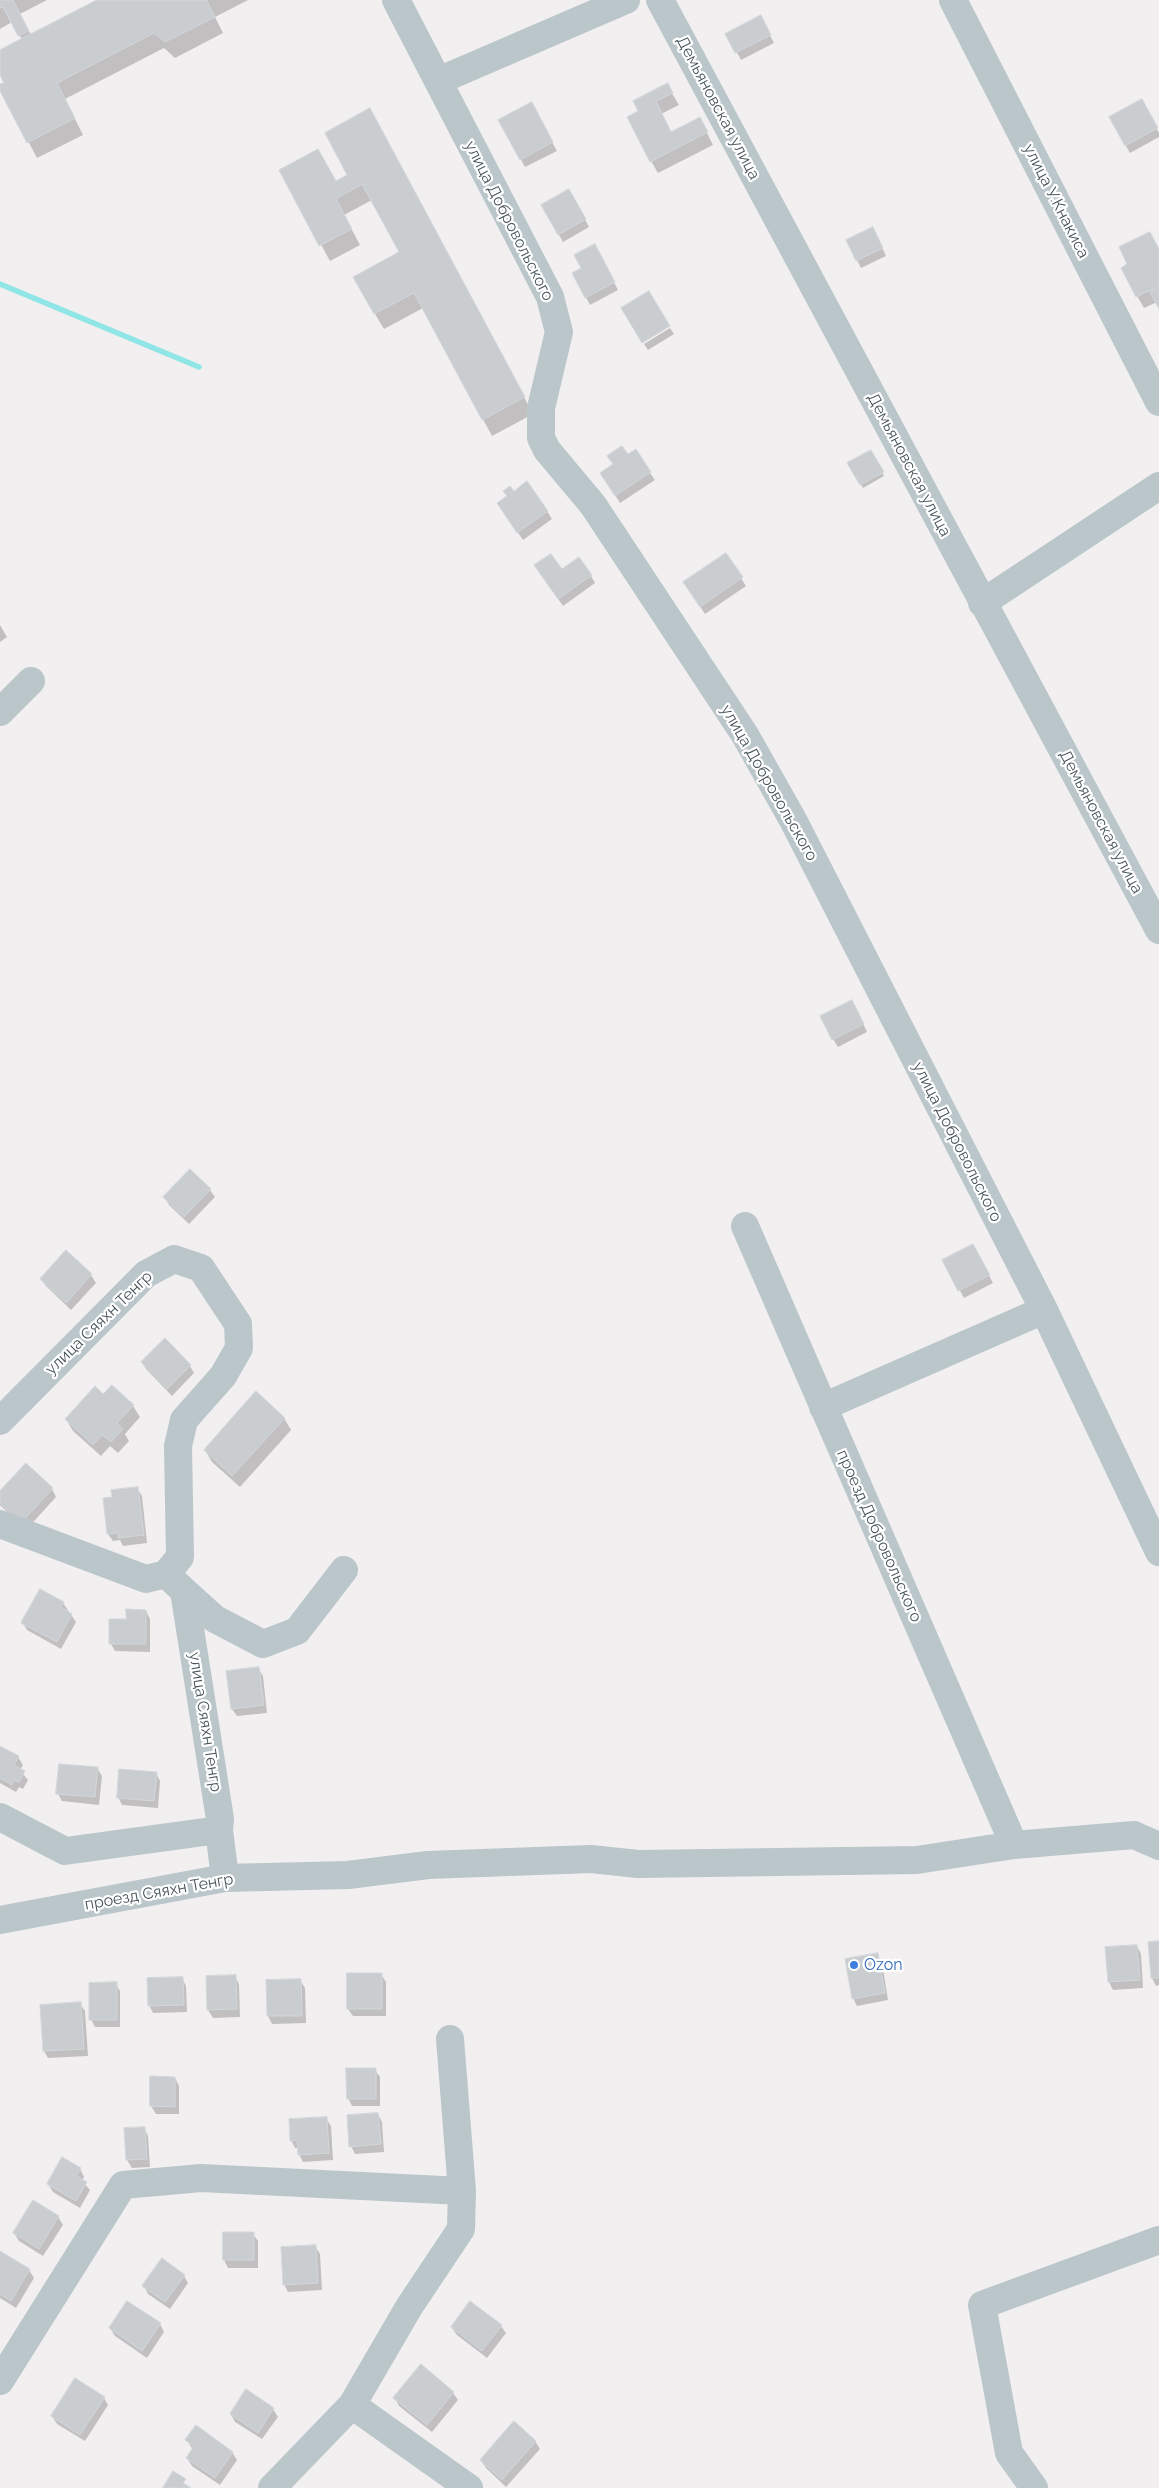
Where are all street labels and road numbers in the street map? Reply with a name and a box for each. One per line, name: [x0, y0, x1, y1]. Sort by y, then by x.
street label: Демьяновская улица: [672, 33, 764, 183]
street label: улица Добровольского: [460, 138, 558, 304]
street label: улица У.Кнакиса: [1019, 141, 1093, 261]
street label: Демьяновская улица: [863, 390, 955, 540]
street label: улица Добровольского: [716, 701, 822, 865]
street label: Демьяновская улица: [1055, 747, 1147, 897]
street label: улица Добровольского: [908, 1059, 1006, 1225]
street label: улица Сяяхн Тенгр: [42, 1267, 156, 1379]
street label: проезд Добровольского: [832, 1447, 926, 1625]
street label: улица Сяяхн Тенгр: [184, 1651, 226, 1793]
street label: проезд Сяяхн Тенгр: [83, 1869, 235, 1915]

